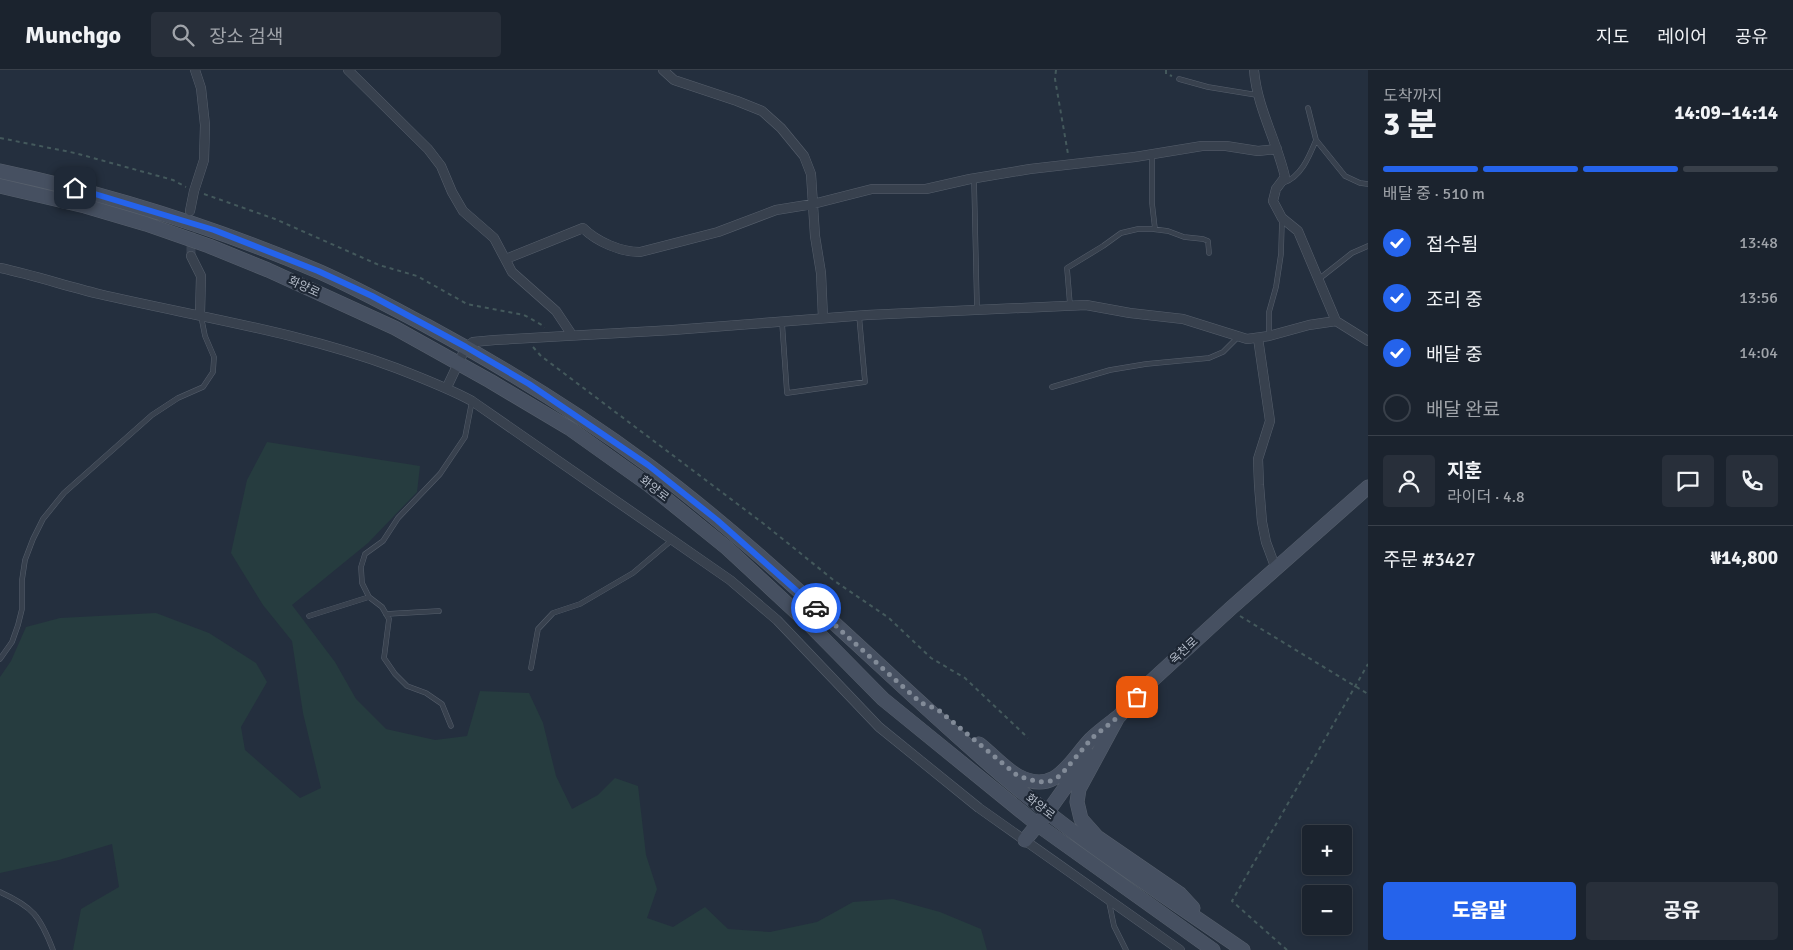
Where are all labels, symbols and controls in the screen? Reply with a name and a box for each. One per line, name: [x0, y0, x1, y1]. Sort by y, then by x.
search box: [151, 12, 501, 57]
text: Munchgo: [25, 20, 121, 50]
icon: search: [169, 21, 197, 49]
text: 장소 검색: [209, 25, 283, 49]
text: 지도: [1596, 26, 1629, 48]
text: 레이어: [1657, 26, 1707, 48]
text: 공유: [1735, 26, 1768, 48]
text: 도착까지: [1383, 86, 1442, 106]
text: 14:09–14:14: [1674, 101, 1778, 125]
text: 3 분: [1383, 105, 1437, 144]
pin: [54, 167, 96, 209]
icon: home: [61, 174, 89, 202]
text: 배달 중 · 510 m: [1383, 184, 1485, 204]
icon: check: [1383, 229, 1411, 257]
text: 접수됨: [1426, 233, 1478, 257]
text: 13:48: [1739, 233, 1778, 253]
street label: 화양로: [286, 273, 322, 301]
icon: check: [1383, 284, 1411, 312]
text: 조리 중: [1426, 288, 1483, 312]
text: 13:56: [1739, 288, 1778, 308]
icon: check: [1383, 339, 1411, 367]
text: 배달 중: [1426, 343, 1483, 367]
text: 14:04: [1739, 343, 1778, 363]
text: 배달 완료: [1426, 398, 1500, 422]
button: person: [1383, 455, 1435, 507]
button: chat: [1662, 455, 1714, 507]
button: phone: [1726, 455, 1778, 507]
text: 지훈: [1447, 459, 1482, 483]
street label: 화양로: [636, 473, 672, 505]
text: 라이더 · 4.8: [1447, 487, 1525, 507]
text: ₩14,800: [1711, 546, 1778, 570]
text: 주문 #3427: [1383, 548, 1475, 572]
courier: [791, 583, 841, 633]
icon: car: [802, 594, 830, 622]
street label: 옥천로: [1167, 634, 1201, 668]
pin: [1116, 676, 1158, 718]
icon: bag: [1123, 683, 1151, 711]
street label: 화양로: [1022, 791, 1058, 823]
map controls: [1302, 825, 1352, 935]
button: +: [1302, 825, 1352, 875]
button: 도움말: [1383, 882, 1576, 940]
button: 공유: [1586, 882, 1778, 940]
button: −: [1302, 885, 1352, 935]

